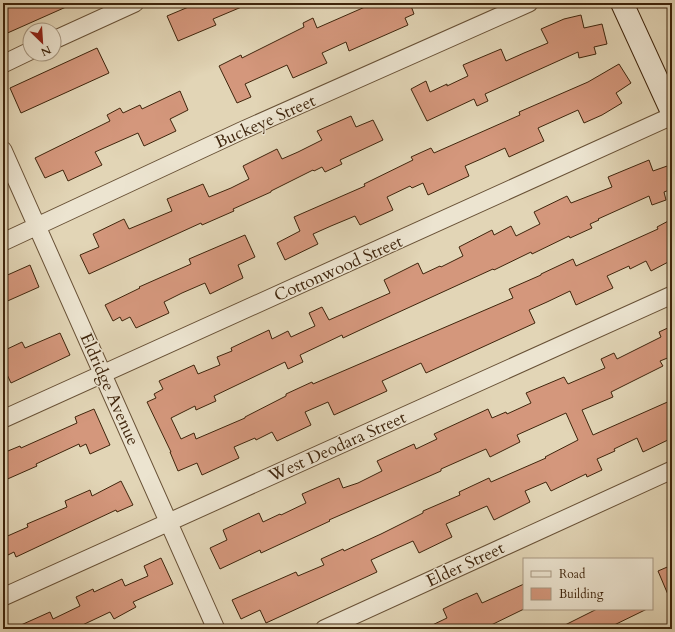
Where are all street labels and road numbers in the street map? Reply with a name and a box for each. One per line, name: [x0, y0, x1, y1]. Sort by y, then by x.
street label: Buckeye Street: [211, 89, 320, 154]
street label: Cottonwood Street: [270, 230, 407, 307]
street label: Eldridge Avenue: [74, 329, 145, 449]
street label: West Deodara Street: [264, 406, 410, 488]
street label: Elder Street: [423, 536, 508, 592]

